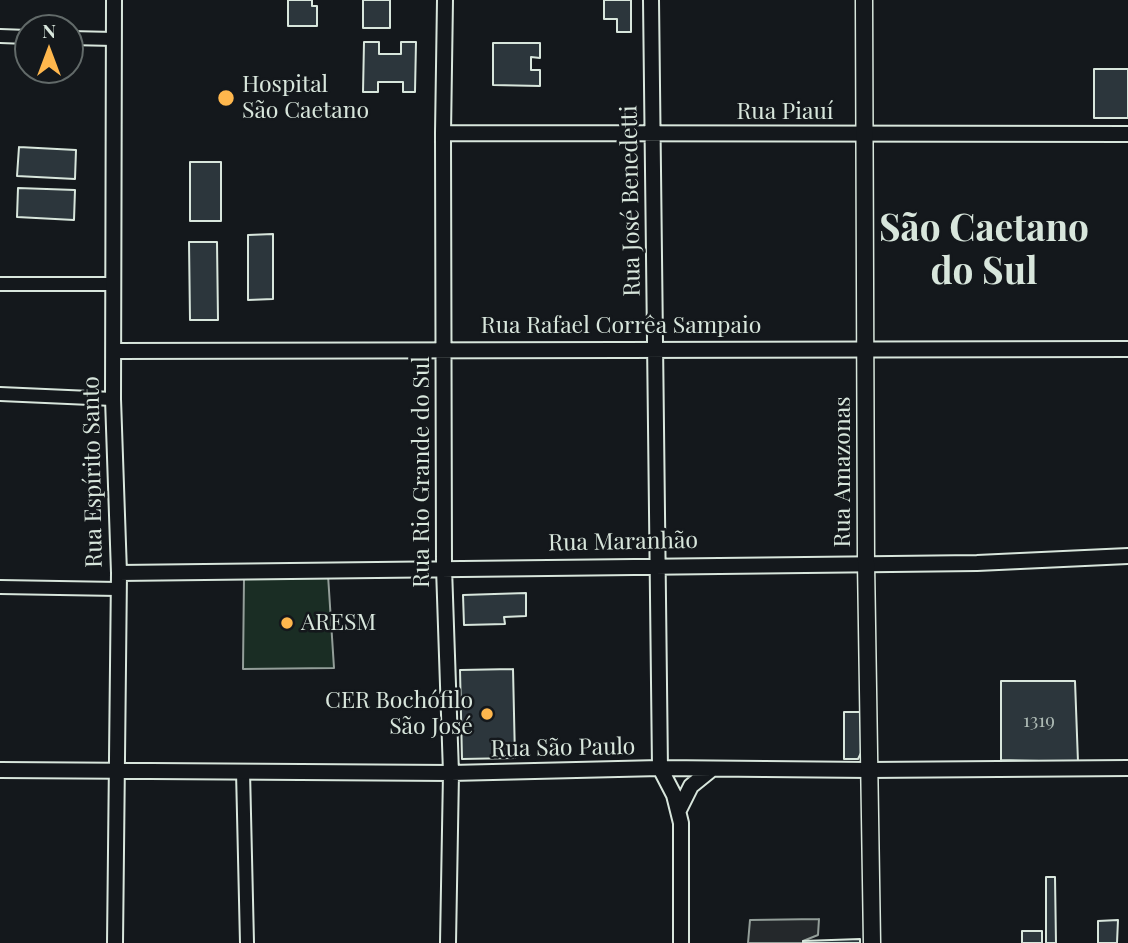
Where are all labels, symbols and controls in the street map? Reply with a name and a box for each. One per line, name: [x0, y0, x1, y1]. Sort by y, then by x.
north arrow: [14, 14, 84, 84]
text: N: [42, 17, 56, 43]
place label: Hospital São Caetano: [242, 71, 369, 125]
marker: Hospital São Caetano: [216, 88, 236, 108]
street label: Rua Piauí: [736, 98, 834, 126]
street label: Rua José Benedetti: [616, 105, 646, 297]
district label: São Caetano do Sul: [879, 207, 1089, 294]
street label: Rua Rafael Corrêa Sampaio: [481, 312, 761, 340]
street label: Rua Rio Grande do Sul: [408, 356, 436, 588]
street label: Rua Espírito Santo: [78, 376, 108, 568]
street label: Rua Amazonas: [829, 397, 857, 547]
street label: Rua Maranhão: [548, 527, 698, 557]
place label: ARESM: [301, 609, 376, 637]
marker: ARESM: [279, 615, 295, 631]
place label: CER Bochófilo São José: [325, 687, 473, 741]
marker: CER Bochófilo São José: [479, 706, 495, 722]
house number: 1319: [1023, 710, 1055, 732]
street label: Rua São Paulo: [490, 733, 636, 763]

